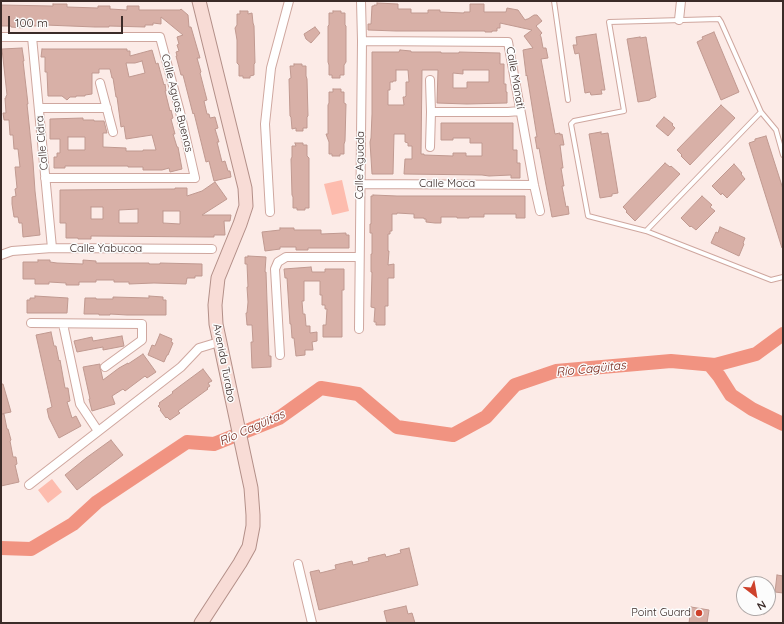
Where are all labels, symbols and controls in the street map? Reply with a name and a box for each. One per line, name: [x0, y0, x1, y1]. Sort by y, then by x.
scale bar: [10, 8, 125, 34]
text: 100 m: [15, 15, 48, 30]
street label: Calle Manatí: [503, 46, 527, 110]
street label: Calle Aguas Buenas: [158, 52, 196, 154]
street label: Calle Cidra: [33, 115, 51, 171]
street label: Calle Aguada: [353, 131, 367, 199]
street label: Calle Moca: [419, 177, 475, 191]
street label: Calle Yabucoa: [70, 242, 142, 256]
street label: Avenida Turabo: [210, 323, 238, 403]
water label: Río Cagüitas: [555, 358, 627, 380]
water label: Río Cagüitas: [217, 407, 287, 449]
north arrow: [736, 576, 776, 616]
text: N: [755, 597, 769, 614]
place label: Point Guard: [631, 606, 691, 620]
marker: Point Guard: [694, 608, 704, 618]

